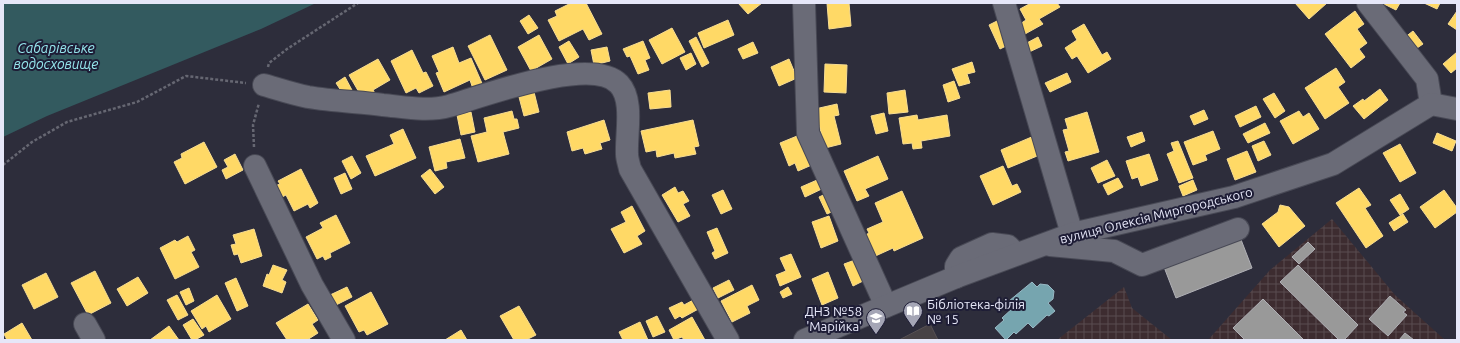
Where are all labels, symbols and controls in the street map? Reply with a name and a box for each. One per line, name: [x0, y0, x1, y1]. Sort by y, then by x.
water label: Сабарівське водосховище: [14, 40, 98, 72]
street label: вулиця Олексія Миргородського: [1058, 184, 1254, 246]
place label: Бібліотека-філія № 15: [927, 297, 1025, 326]
library icon: Бібліотека-філія № 15: [902, 300, 924, 328]
place label: ДНЗ №58 'Марійка': [805, 304, 862, 333]
school or university icon: ДНЗ №58 'Марійка': [865, 307, 887, 335]

